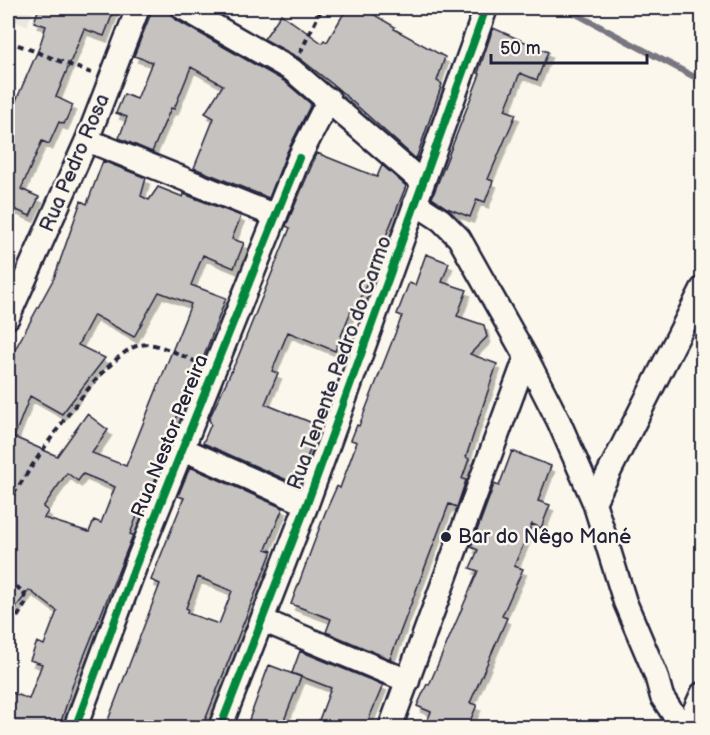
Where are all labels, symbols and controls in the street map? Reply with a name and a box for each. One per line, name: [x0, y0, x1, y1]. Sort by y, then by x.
scale bar: [491, 27, 647, 65]
text: 50 m: [500, 38, 541, 59]
street label: Rua Pedro Rosa: [35, 90, 115, 236]
street label: Rua Tenente Pedro do Carmo: [283, 233, 397, 493]
street label: Rua Nestor Pereira: [126, 351, 214, 521]
place label: Bar do Nêgo Mané: [458, 525, 631, 549]
marker: Bar do Nêgo Mané: [439, 530, 453, 544]

